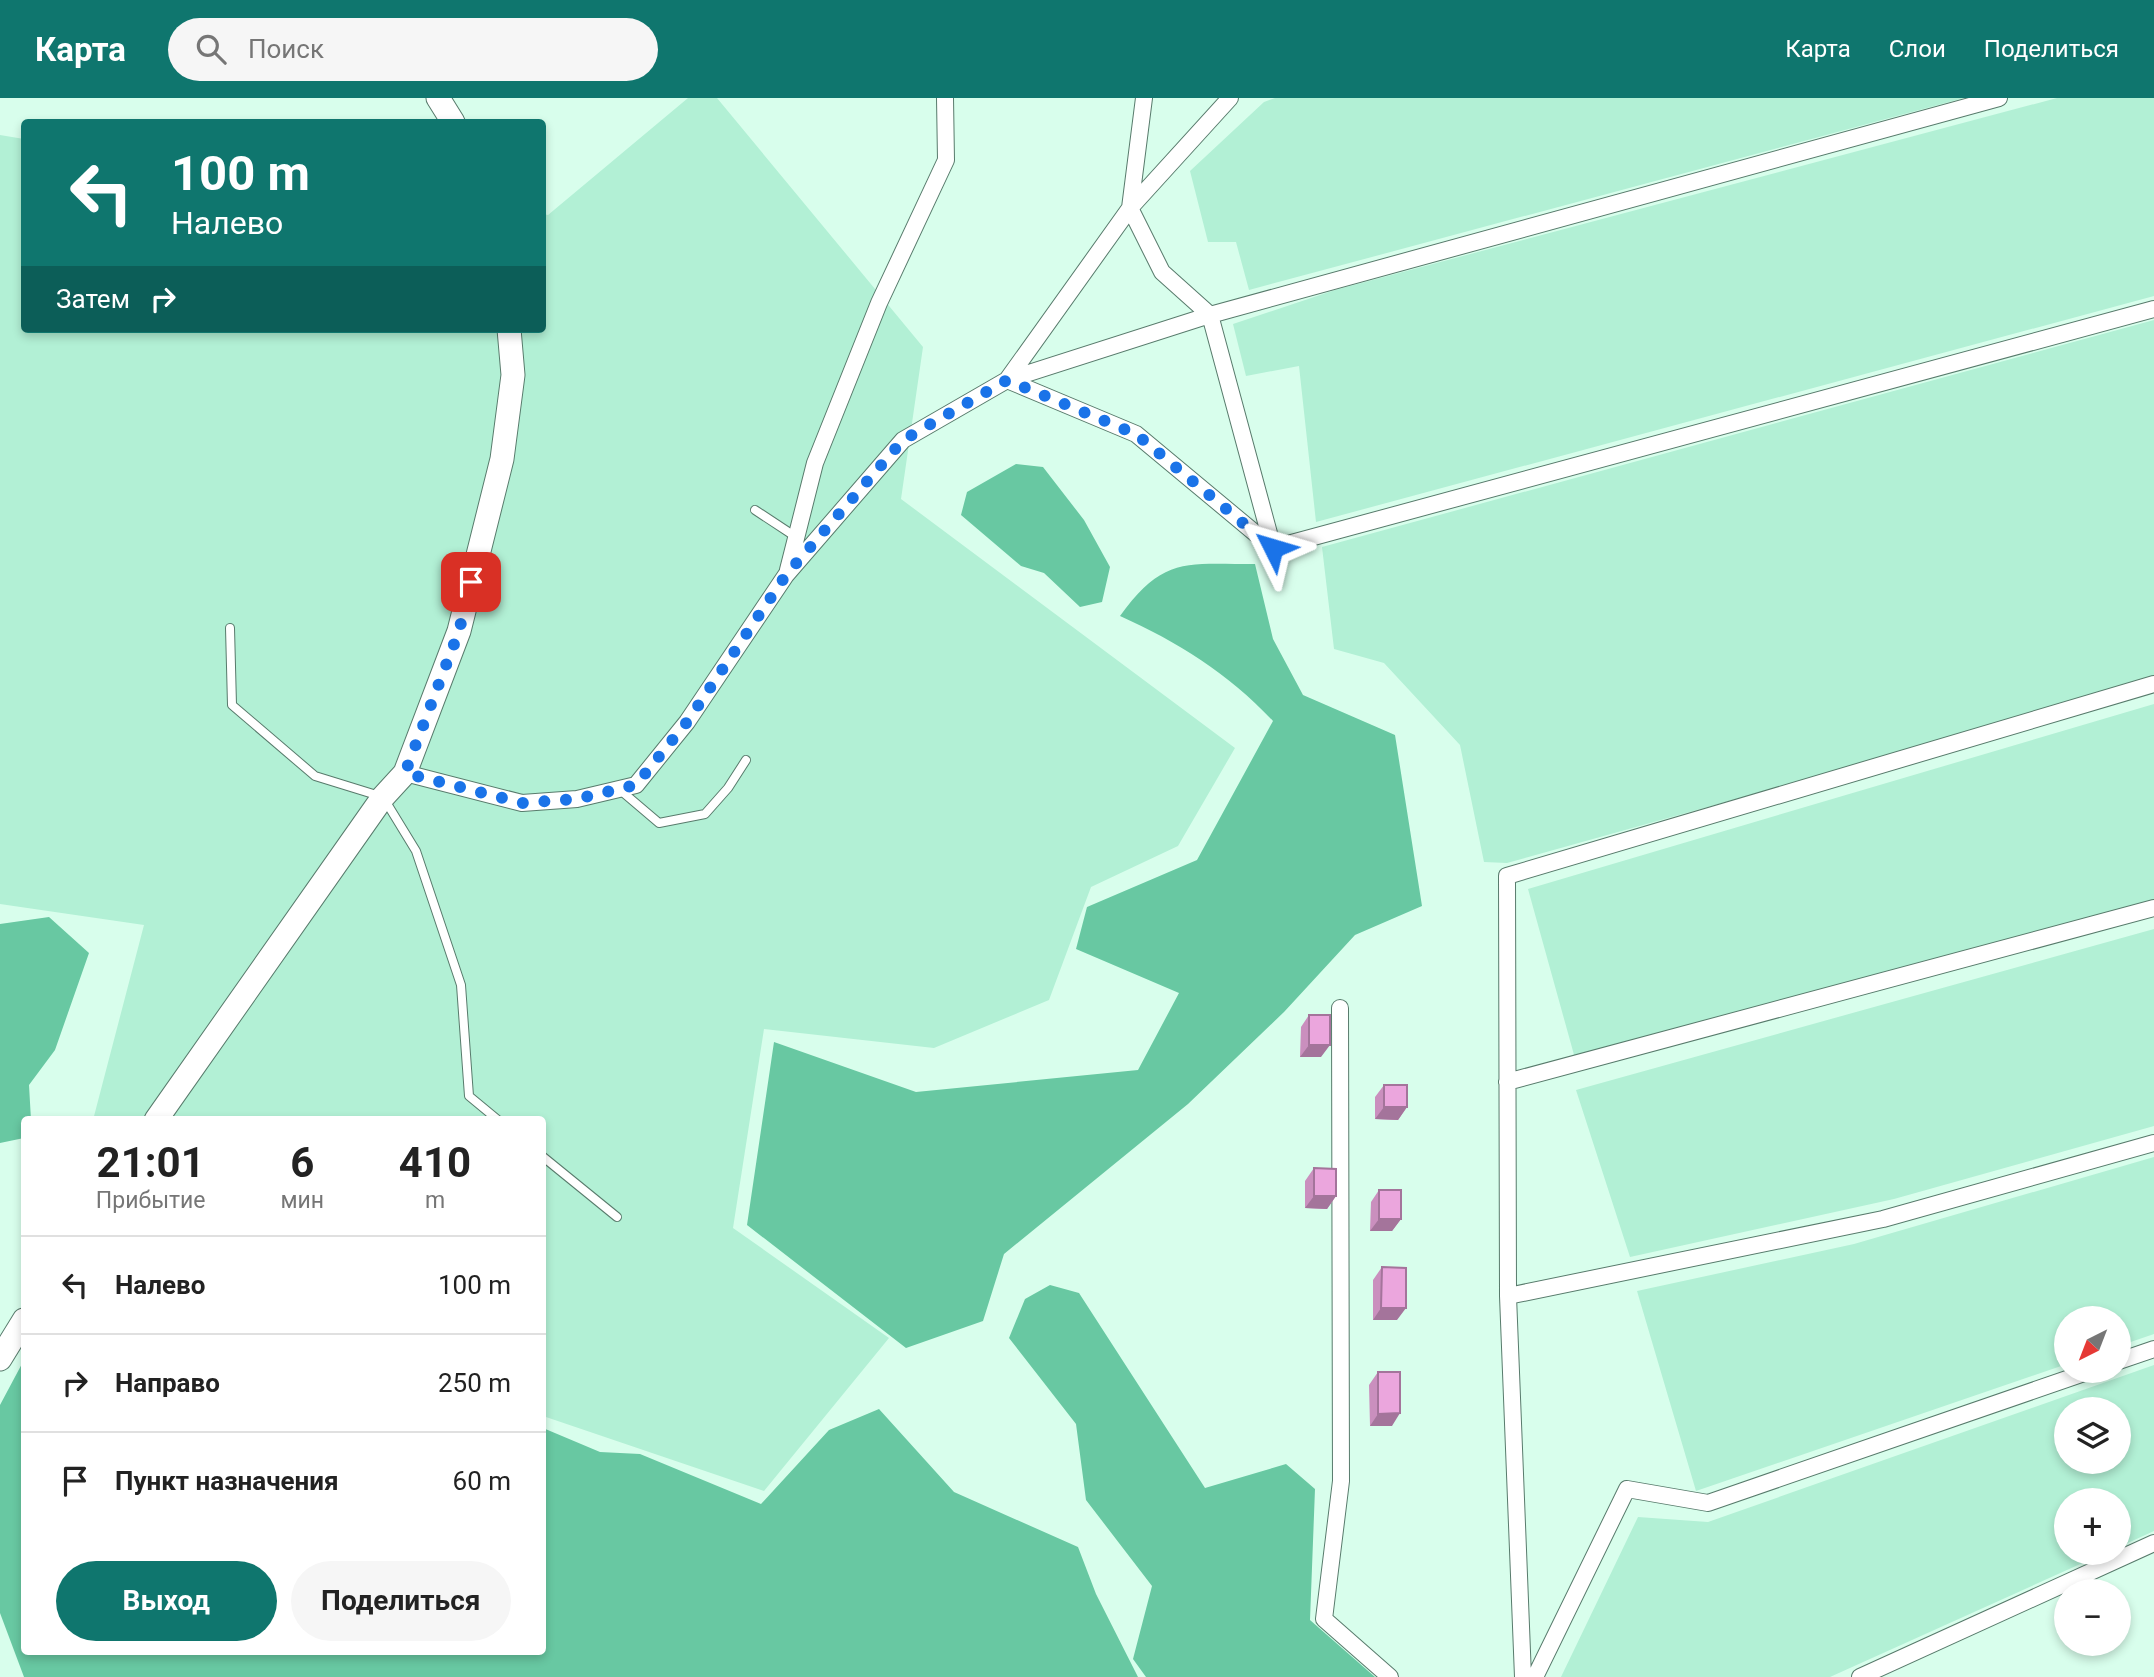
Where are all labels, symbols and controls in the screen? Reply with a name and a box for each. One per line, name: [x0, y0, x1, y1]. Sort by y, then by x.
search box: [168, 18, 658, 81]
text: Карта: [35, 30, 126, 69]
icon: search: [192, 30, 230, 68]
text: Поиск: [248, 34, 324, 64]
text: Карта: [1785, 35, 1851, 63]
text: Слои: [1889, 35, 1946, 63]
text: Поделиться: [1984, 35, 2119, 63]
text: 100 m: [171, 145, 310, 202]
icon: left: [56, 147, 147, 238]
text: Налево: [171, 204, 283, 242]
icon: right: [144, 280, 182, 318]
text: Затем: [56, 284, 130, 314]
position arrow: [1236, 511, 1310, 585]
pin: [441, 552, 501, 612]
icon: arrive: [452, 563, 490, 601]
text: 21:01: [97, 1138, 205, 1187]
text: 6: [290, 1138, 314, 1187]
text: 410: [399, 1138, 471, 1187]
text: Прибытие: [96, 1187, 206, 1214]
text: мин: [280, 1187, 324, 1214]
text: m: [425, 1187, 445, 1214]
icon: left: [56, 1266, 94, 1304]
text: Налево: [115, 1270, 205, 1300]
text: 100 m: [438, 1270, 511, 1300]
north arrow: [2054, 1306, 2132, 1382]
map controls: [2054, 1306, 2131, 1656]
icon: right: [56, 1364, 94, 1402]
text: Направо: [115, 1368, 220, 1398]
text: 250 m: [438, 1368, 511, 1398]
button: layers: [2054, 1397, 2131, 1474]
icon: arrive: [56, 1462, 94, 1500]
text: Пункт назначения: [115, 1466, 339, 1496]
text: 60 m: [453, 1466, 511, 1496]
button: +: [2054, 1488, 2131, 1565]
button: Выход: [56, 1561, 277, 1641]
button: Поделиться: [291, 1561, 511, 1641]
button: −: [2054, 1579, 2131, 1656]

